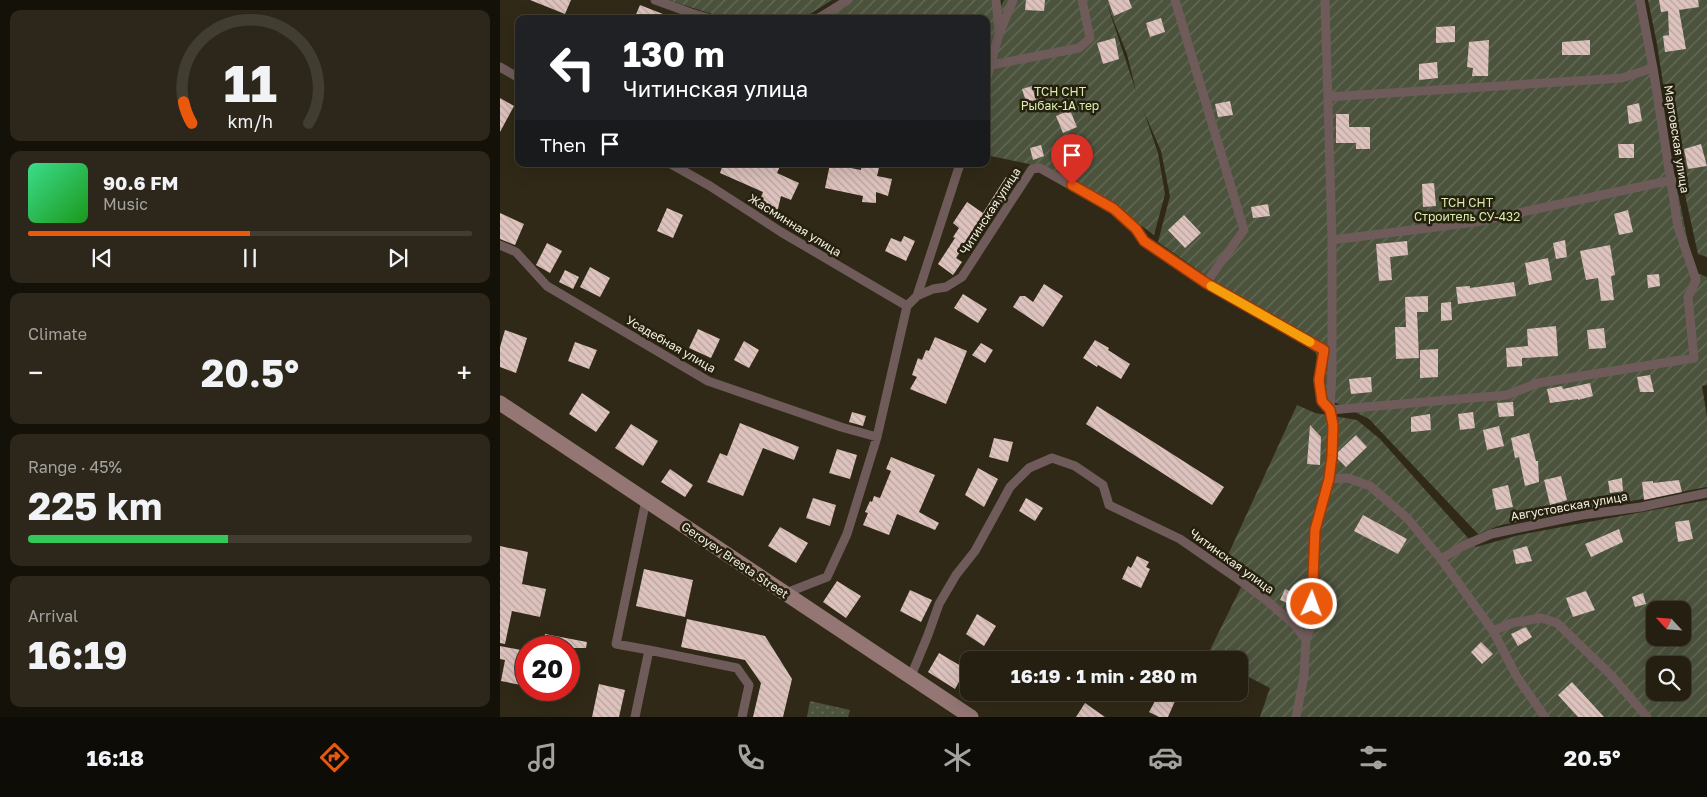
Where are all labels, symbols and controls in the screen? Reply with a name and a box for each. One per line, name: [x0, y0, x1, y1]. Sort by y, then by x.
text: 130 m: [623, 33, 725, 75]
icon: left: [540, 35, 605, 100]
text: 11: [223, 51, 277, 113]
text: Читинская улица: [623, 75, 808, 102]
park label: ТСН СНТ Рыбак-1А тер: [1021, 84, 1099, 113]
street label: Мартовская улица: [1661, 84, 1693, 194]
text: km/h: [227, 110, 273, 132]
icon: arrive: [596, 130, 624, 158]
text: Then: [540, 133, 586, 156]
pin: [1051, 134, 1093, 185]
icon: arrive: [1058, 141, 1086, 169]
street label: Читинская улица: [956, 165, 1024, 257]
text: 90.6 FM: [103, 171, 179, 194]
street label: Жасминная улица: [746, 190, 844, 260]
text: Music: [103, 194, 148, 214]
park label: ТСН СНТ Строитель СУ-432: [1414, 195, 1520, 224]
icon: previous: [88, 244, 116, 272]
icon: pause: [236, 244, 264, 272]
icon: next: [384, 244, 412, 272]
street label: Усадебная улица: [623, 312, 719, 376]
text: Climate: [28, 324, 87, 344]
text: 20.5°: [201, 350, 299, 395]
text: −: [28, 356, 43, 389]
text: +: [457, 356, 472, 389]
text: Range · 45%: [28, 457, 122, 477]
text: 225 km: [28, 483, 162, 528]
street label: Августовская улица: [1509, 488, 1629, 524]
street label: Geroyev Bresta Street: [679, 519, 792, 602]
street label: Читинская улица: [1187, 525, 1277, 597]
position arrow: [1285, 577, 1337, 629]
north arrow: [1646, 601, 1691, 646]
map controls: [1646, 601, 1691, 701]
text: Arrival: [28, 606, 78, 626]
text: 16:19: [28, 632, 128, 677]
speed limit sign: 20: [515, 636, 580, 701]
button: search: [1646, 656, 1691, 701]
text: 16:19 · 1 min · 280 m: [1011, 664, 1197, 687]
icon: directions: [317, 740, 352, 775]
icon: music: [525, 740, 560, 775]
icon: phone: [733, 740, 768, 775]
icon: climate: [940, 740, 975, 775]
icon: car: [1148, 740, 1183, 775]
icon: filters: [1356, 740, 1391, 775]
text: 16:18: [86, 744, 144, 771]
text: 20.5°: [1564, 744, 1621, 771]

